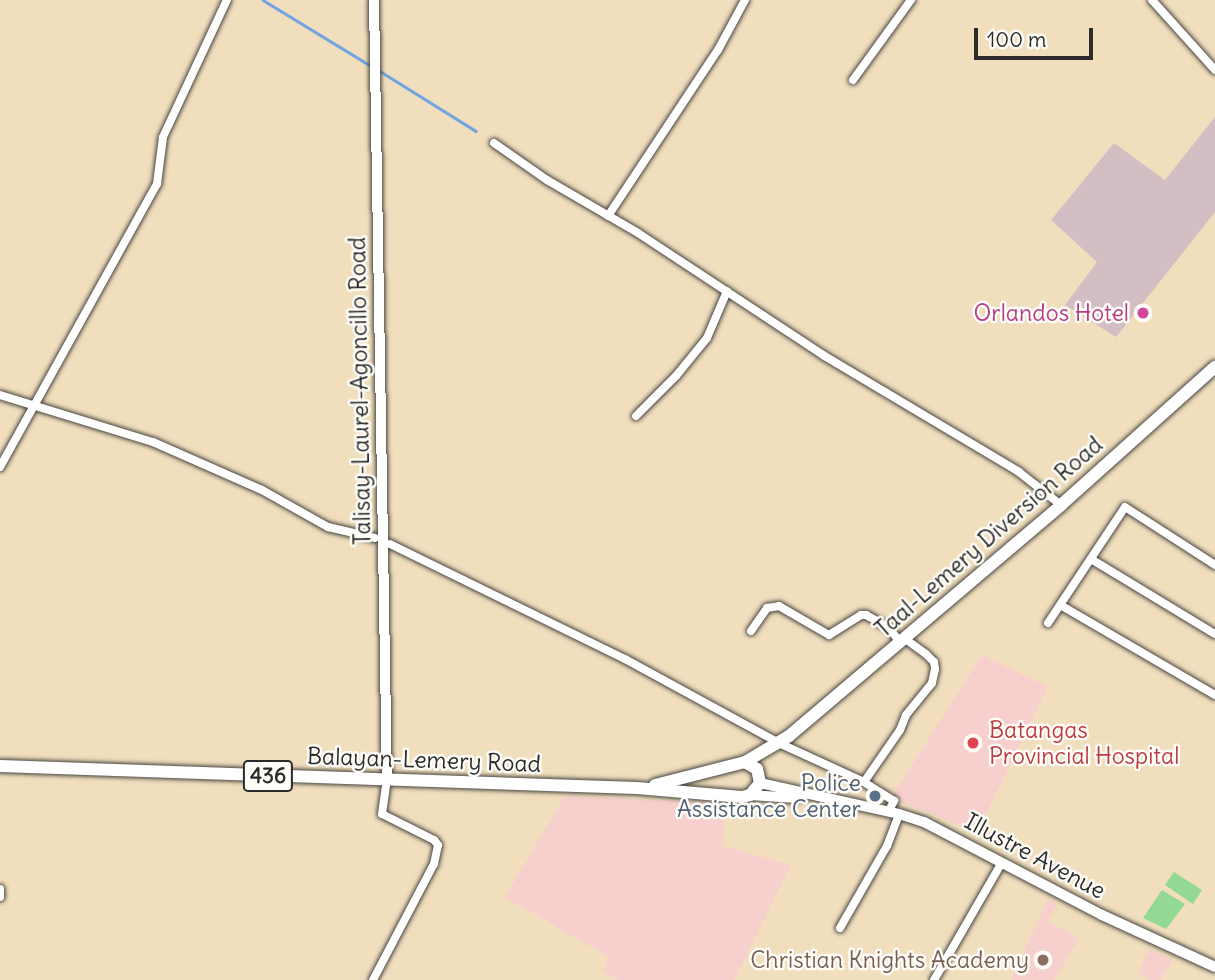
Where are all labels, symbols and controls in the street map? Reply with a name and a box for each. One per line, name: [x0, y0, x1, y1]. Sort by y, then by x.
scale bar: [977, 14, 1096, 58]
text: 100 m: [987, 26, 1046, 53]
street label: Talisay-Laurel-Agoncillo Road: [344, 237, 376, 545]
place label: Orlandos Hotel: [973, 299, 1129, 327]
marker: Orlandos Hotel: [1135, 305, 1151, 321]
street label: Taal-Lemery Diversion Road: [870, 431, 1108, 643]
place label: Batangas Provincial Hospital: [989, 716, 1179, 770]
marker: Batangas Provincial Hospital: [963, 733, 983, 753]
street label: Balayan-Lemery Road: [307, 742, 541, 778]
road number: 436: [242, 758, 294, 794]
place label: Police Assistance Center: [677, 769, 861, 823]
marker: Police Assistance Center: [867, 788, 883, 804]
street label: Illustre Avenue: [960, 807, 1110, 905]
place label: Christian Knights Academy: [750, 946, 1029, 974]
marker: Christian Knights Academy: [1035, 952, 1051, 968]

